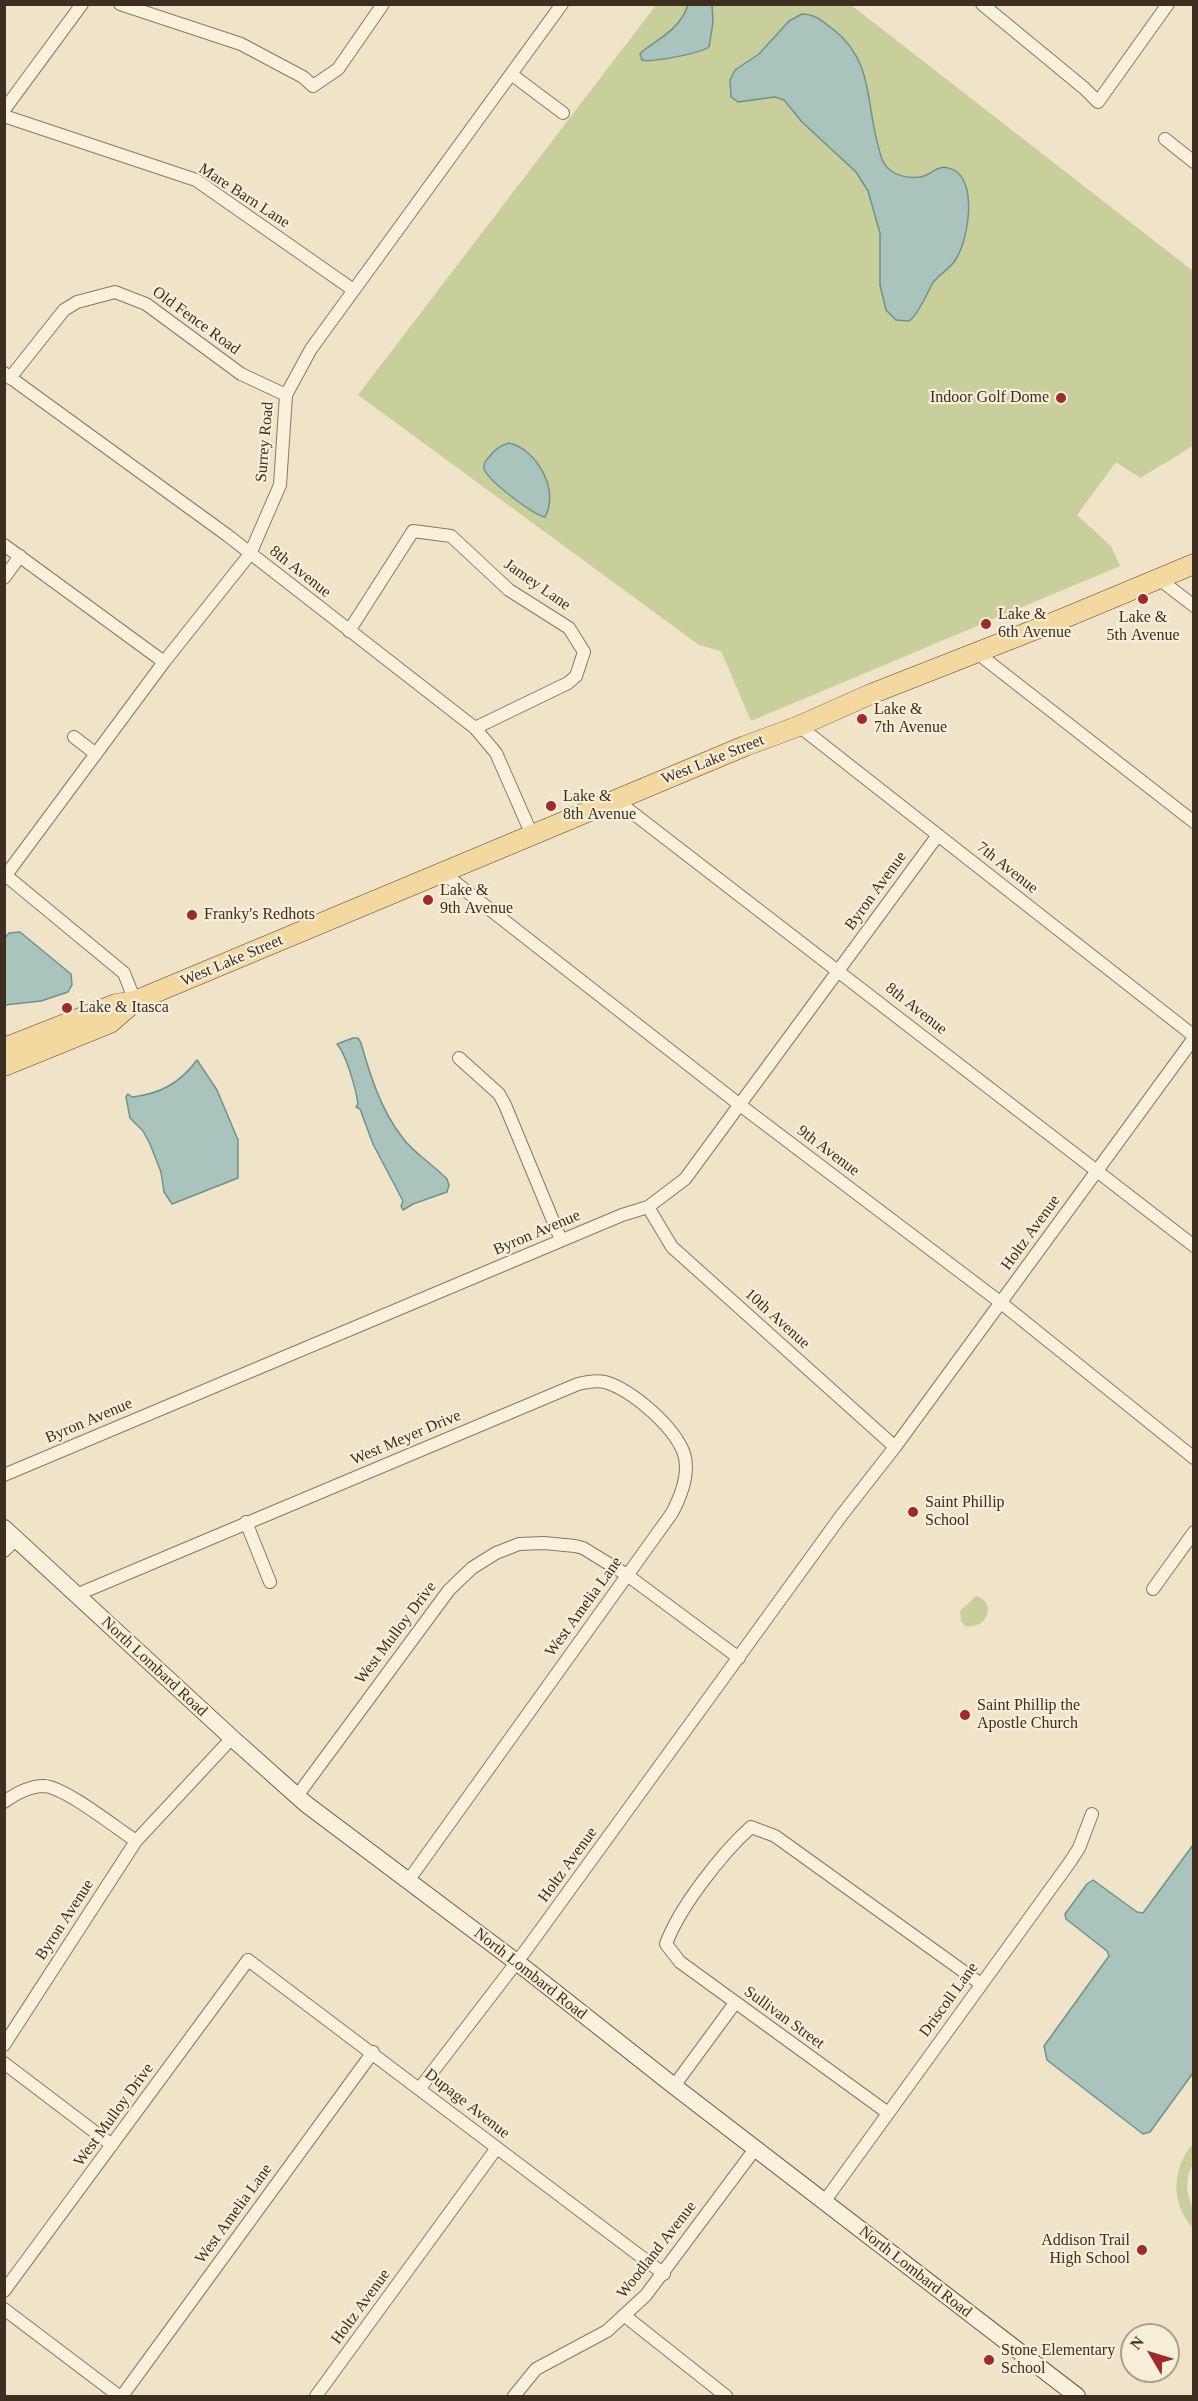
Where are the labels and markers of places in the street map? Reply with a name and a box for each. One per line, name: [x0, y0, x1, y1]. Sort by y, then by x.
place label: Indoor Golf Dome: [930, 388, 1049, 408]
marker: Indoor Golf Dome: [1054, 391, 1068, 405]
marker: Lake & 5th Avenue: [1136, 592, 1150, 606]
place label: Lake & 6th Avenue: [998, 605, 1071, 643]
place label: Lake & 5th Avenue: [1106, 608, 1180, 646]
marker: Lake & 6th Avenue: [979, 617, 993, 631]
place label: Lake & 7th Avenue: [874, 700, 947, 738]
marker: Lake & 7th Avenue: [855, 712, 869, 726]
place label: Lake & 8th Avenue: [563, 787, 636, 825]
marker: Lake & 8th Avenue: [544, 799, 558, 813]
place label: Lake & 9th Avenue: [440, 881, 513, 919]
marker: Lake & 9th Avenue: [421, 893, 435, 907]
place label: Franky's Redhots: [204, 905, 315, 925]
marker: Franky's Redhots: [185, 908, 199, 922]
place label: Lake & Itasca: [79, 998, 169, 1018]
marker: Lake & Itasca: [60, 1001, 74, 1015]
place label: Saint Phillip School: [925, 1493, 1005, 1531]
marker: Saint Phillip School: [906, 1505, 920, 1519]
place label: Saint Phillip the Apostle Church: [977, 1696, 1080, 1734]
marker: Saint Phillip the Apostle Church: [958, 1708, 972, 1722]
place label: Addison Trail High School: [1041, 2231, 1130, 2269]
marker: Addison Trail High School: [1135, 2243, 1149, 2257]
place label: Stone Elementary School: [1001, 2341, 1115, 2379]
marker: Stone Elementary School: [982, 2353, 996, 2367]

